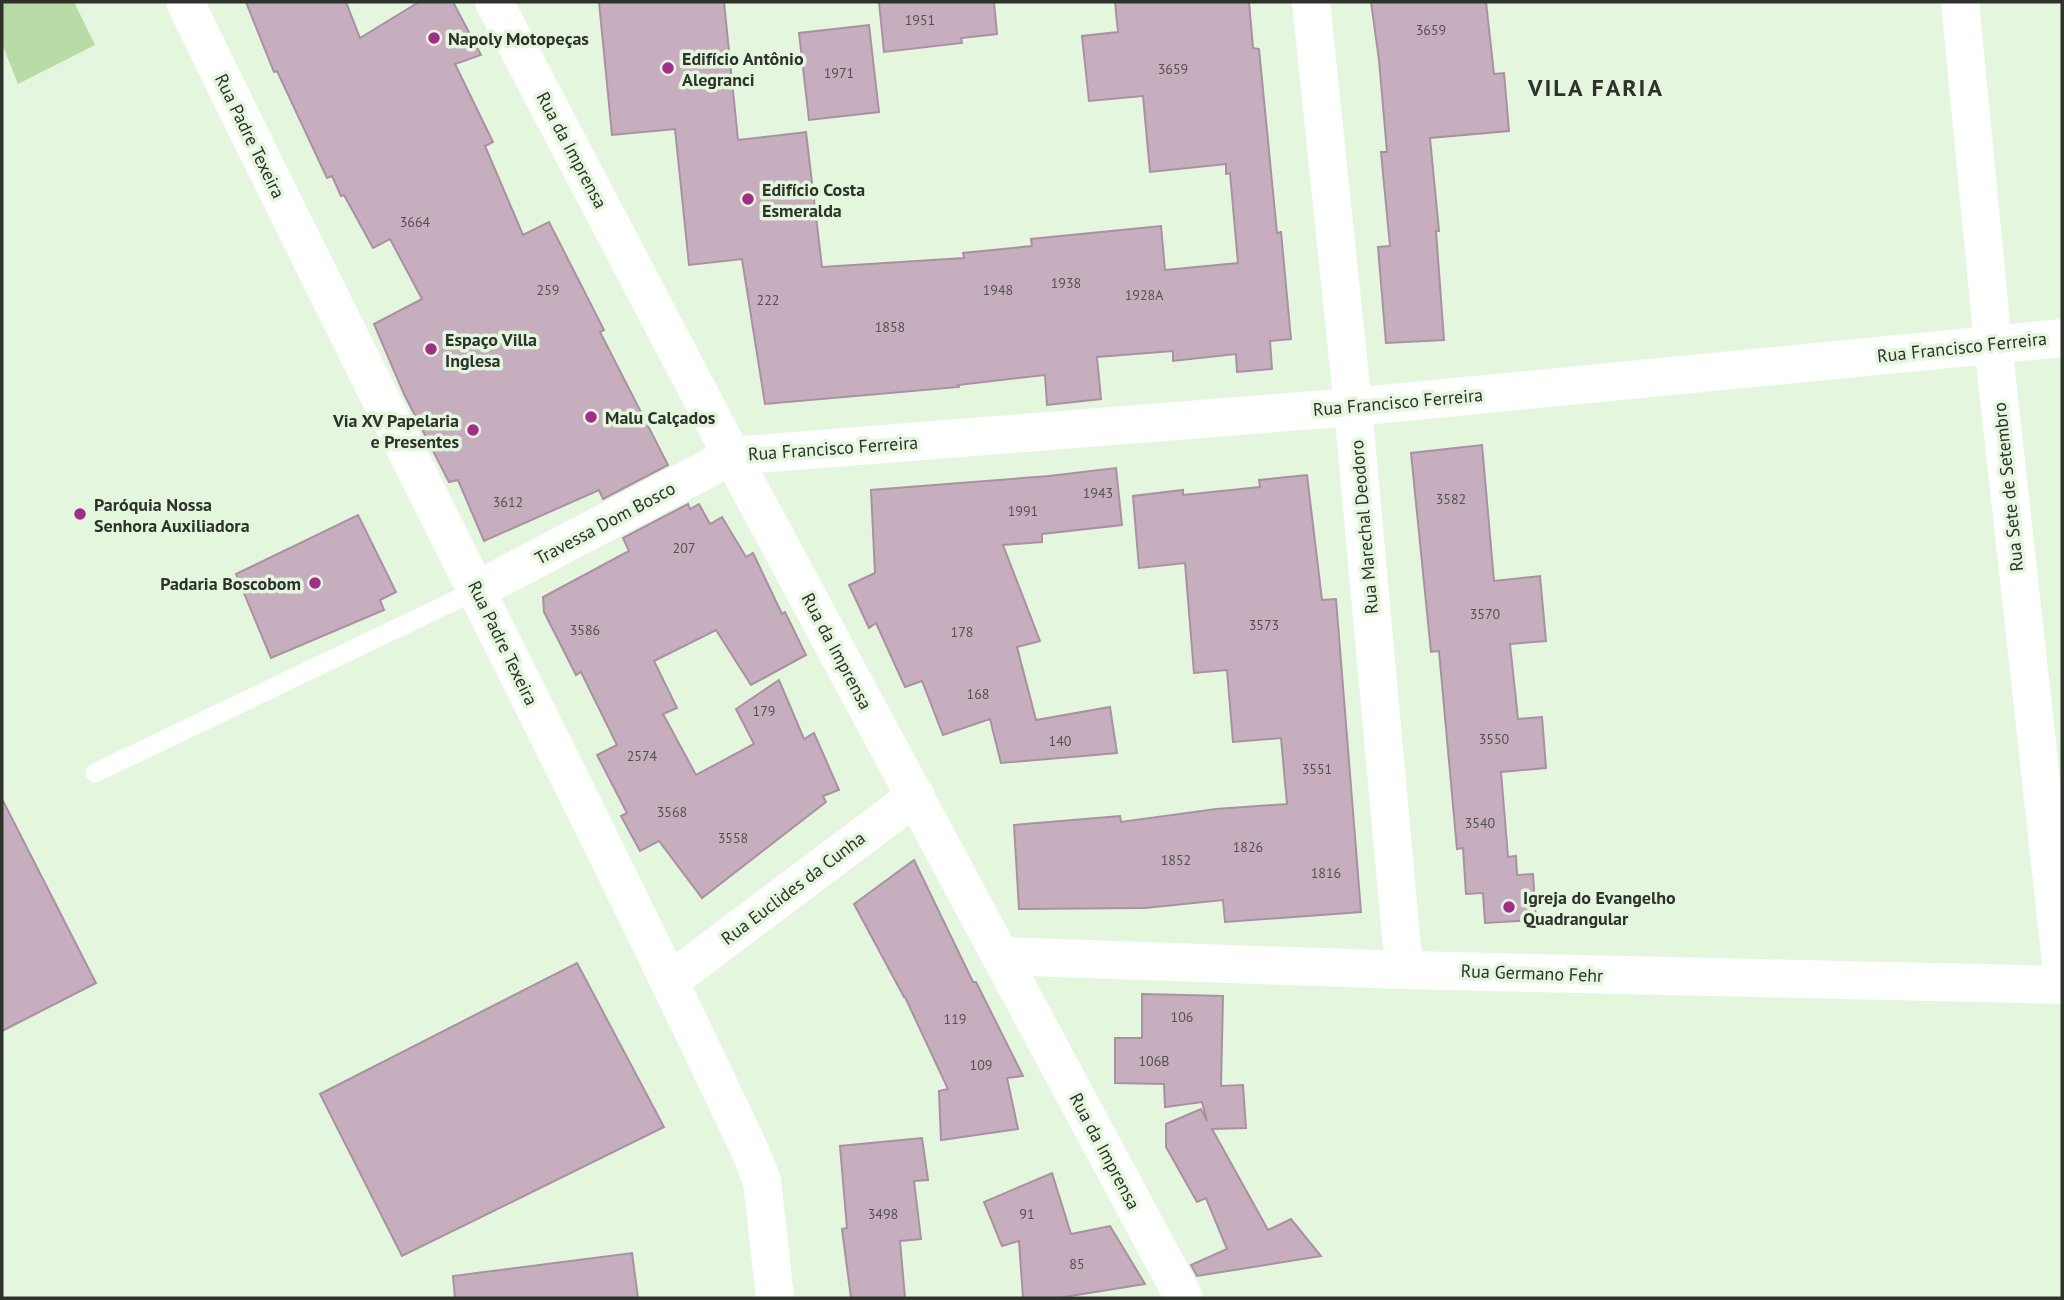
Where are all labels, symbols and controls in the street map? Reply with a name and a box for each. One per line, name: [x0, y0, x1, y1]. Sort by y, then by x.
house number: 1951: [905, 11, 935, 29]
house number: 3659: [1416, 21, 1446, 39]
place label: Napoly Motopeças: [448, 27, 589, 50]
marker: Napoly Motopeças: [426, 30, 442, 46]
place label: Edifício Antônio Alegranci: [682, 47, 804, 91]
marker: Edifício Antônio Alegranci: [660, 60, 676, 76]
house number: 3659: [1158, 60, 1188, 78]
house number: 1971: [824, 64, 854, 82]
street label: Rua Padre Texeira: [210, 70, 290, 202]
district label: VILA FARIA: [1527, 72, 1664, 103]
street label: Rua da Imprensa: [532, 88, 612, 212]
place label: Edifício Costa Esmeralda: [762, 178, 865, 222]
marker: Edifício Costa Esmeralda: [740, 191, 756, 207]
house number: 3664: [400, 213, 431, 231]
house number: 1938: [1051, 274, 1081, 292]
house number: 259: [537, 281, 559, 299]
house number: 1948: [983, 281, 1013, 299]
house number: 1928A: [1125, 286, 1164, 304]
house number: 222: [757, 291, 779, 309]
house number: 1858: [875, 318, 905, 336]
street label: Rua Francisco Ferreira: [1876, 327, 2048, 367]
place label: Espaço Villa Inglesa: [445, 328, 537, 372]
marker: Espaço Villa Inglesa: [423, 341, 439, 357]
street label: Rua Francisco Ferreira: [1312, 383, 1484, 421]
street label: Rua Sete de Setembro: [1988, 401, 2028, 573]
place label: Malu Calçados: [605, 406, 716, 429]
place label: Via XV Papelaria e Presentes: [332, 409, 459, 453]
marker: Malu Calçados: [583, 409, 599, 425]
marker: Via XV Papelaria e Presentes: [465, 422, 481, 438]
street label: Rua Francisco Ferreira: [747, 431, 919, 465]
street label: Rua Marechal Deodoro: [1345, 439, 1383, 615]
street label: Travessa Dom Bosco: [531, 476, 679, 570]
house number: 1943: [1083, 484, 1113, 502]
house number: 3582: [1436, 490, 1466, 508]
place label: Paróquia Nossa Senhora Auxiliadora: [94, 493, 250, 537]
house number: 3612: [493, 493, 523, 511]
house number: 1991: [1008, 502, 1038, 520]
marker: Paróquia Nossa Senhora Auxiliadora: [72, 506, 88, 522]
house number: 207: [673, 539, 695, 557]
place label: Padaria Boscobom: [160, 572, 301, 595]
marker: Padaria Boscobom: [307, 575, 323, 591]
street label: Rua Padre Texeira: [463, 577, 543, 709]
street label: Rua da Imprensa: [797, 589, 877, 713]
house number: 3570: [1470, 605, 1501, 623]
house number: 3573: [1249, 616, 1279, 634]
house number: 3586: [570, 621, 600, 639]
house number: 178: [951, 623, 973, 641]
house number: 168: [967, 685, 989, 703]
house number: 179: [753, 702, 775, 720]
house number: 3550: [1479, 730, 1510, 748]
house number: 140: [1049, 732, 1072, 750]
house number: 2574: [627, 747, 658, 765]
house number: 3551: [1302, 760, 1332, 778]
house number: 3568: [657, 803, 687, 821]
house number: 3540: [1465, 814, 1496, 832]
street label: Rua Euclides da Cunha: [716, 826, 870, 950]
house number: 3558: [718, 829, 748, 847]
house number: 1826: [1233, 838, 1263, 856]
house number: 1852: [1161, 851, 1191, 869]
house number: 1816: [1311, 864, 1341, 882]
place label: Igreja do Evangelho Quadrangular: [1523, 886, 1676, 930]
marker: Igreja do Evangelho Quadrangular: [1501, 899, 1517, 915]
street label: Rua Germano Fehr: [1460, 959, 1604, 987]
house number: 106: [1171, 1008, 1193, 1026]
house number: 119: [944, 1010, 966, 1028]
house number: 106B: [1138, 1052, 1170, 1070]
house number: 109: [970, 1056, 992, 1074]
street label: Rua da Imprensa: [1065, 1089, 1145, 1213]
house number: 3498: [868, 1205, 898, 1223]
house number: 91: [1019, 1205, 1035, 1223]
house number: 85: [1069, 1255, 1085, 1273]

